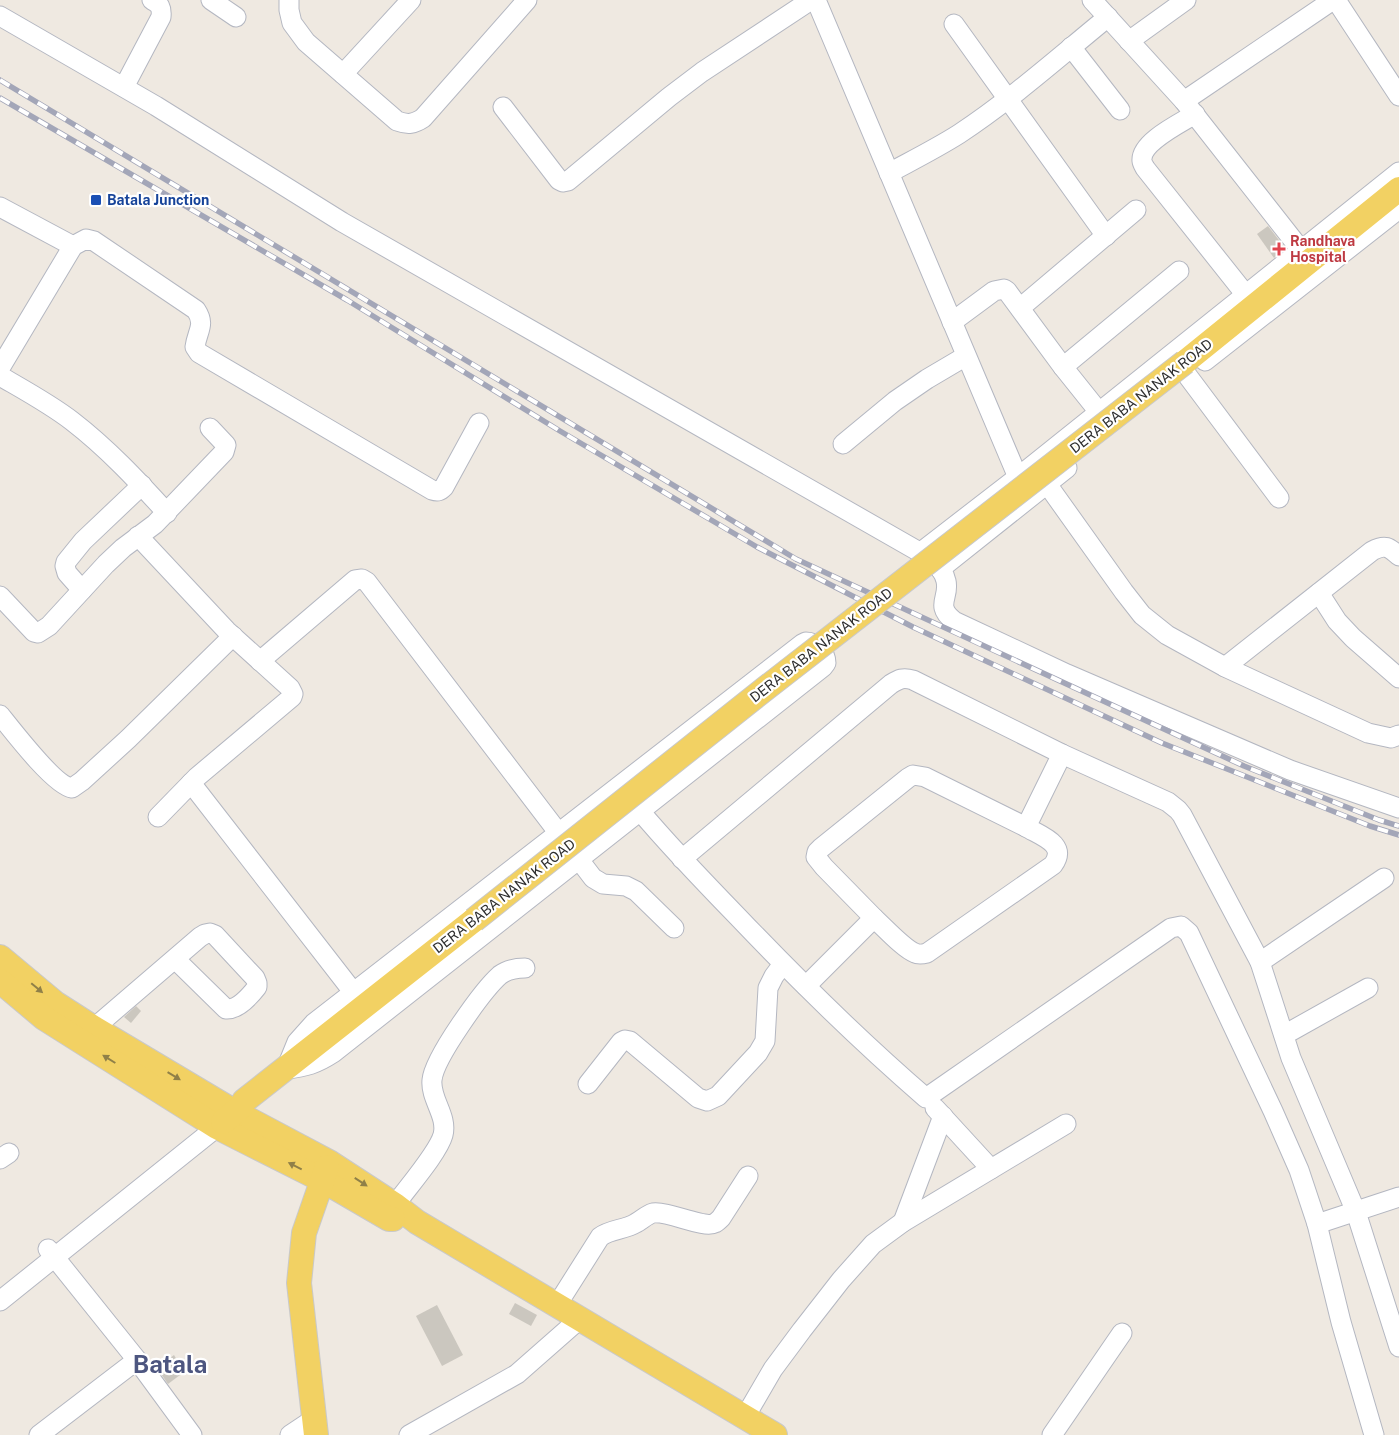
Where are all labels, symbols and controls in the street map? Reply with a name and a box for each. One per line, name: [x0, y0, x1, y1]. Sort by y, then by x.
place label: Batala Junction: [107, 192, 209, 208]
marker: Batala Junction: [89, 193, 103, 207]
place label: Randhava Hospital: [1290, 233, 1355, 265]
marker: Randhava Hospital: [1272, 242, 1286, 256]
street label: DERA BABA NANAK ROAD: [1067, 336, 1215, 456]
street label: DERA BABA NANAK ROAD: [747, 585, 895, 705]
street label: DERA BABA NANAK ROAD: [430, 836, 578, 956]
one-way arrow: [31, 983, 44, 994]
one-way arrow: [102, 1054, 115, 1064]
one-way arrow: [168, 1072, 181, 1081]
one-way arrow: [288, 1162, 302, 1170]
one-way arrow: [354, 1178, 367, 1187]
district label: Batala: [133, 1350, 207, 1378]

